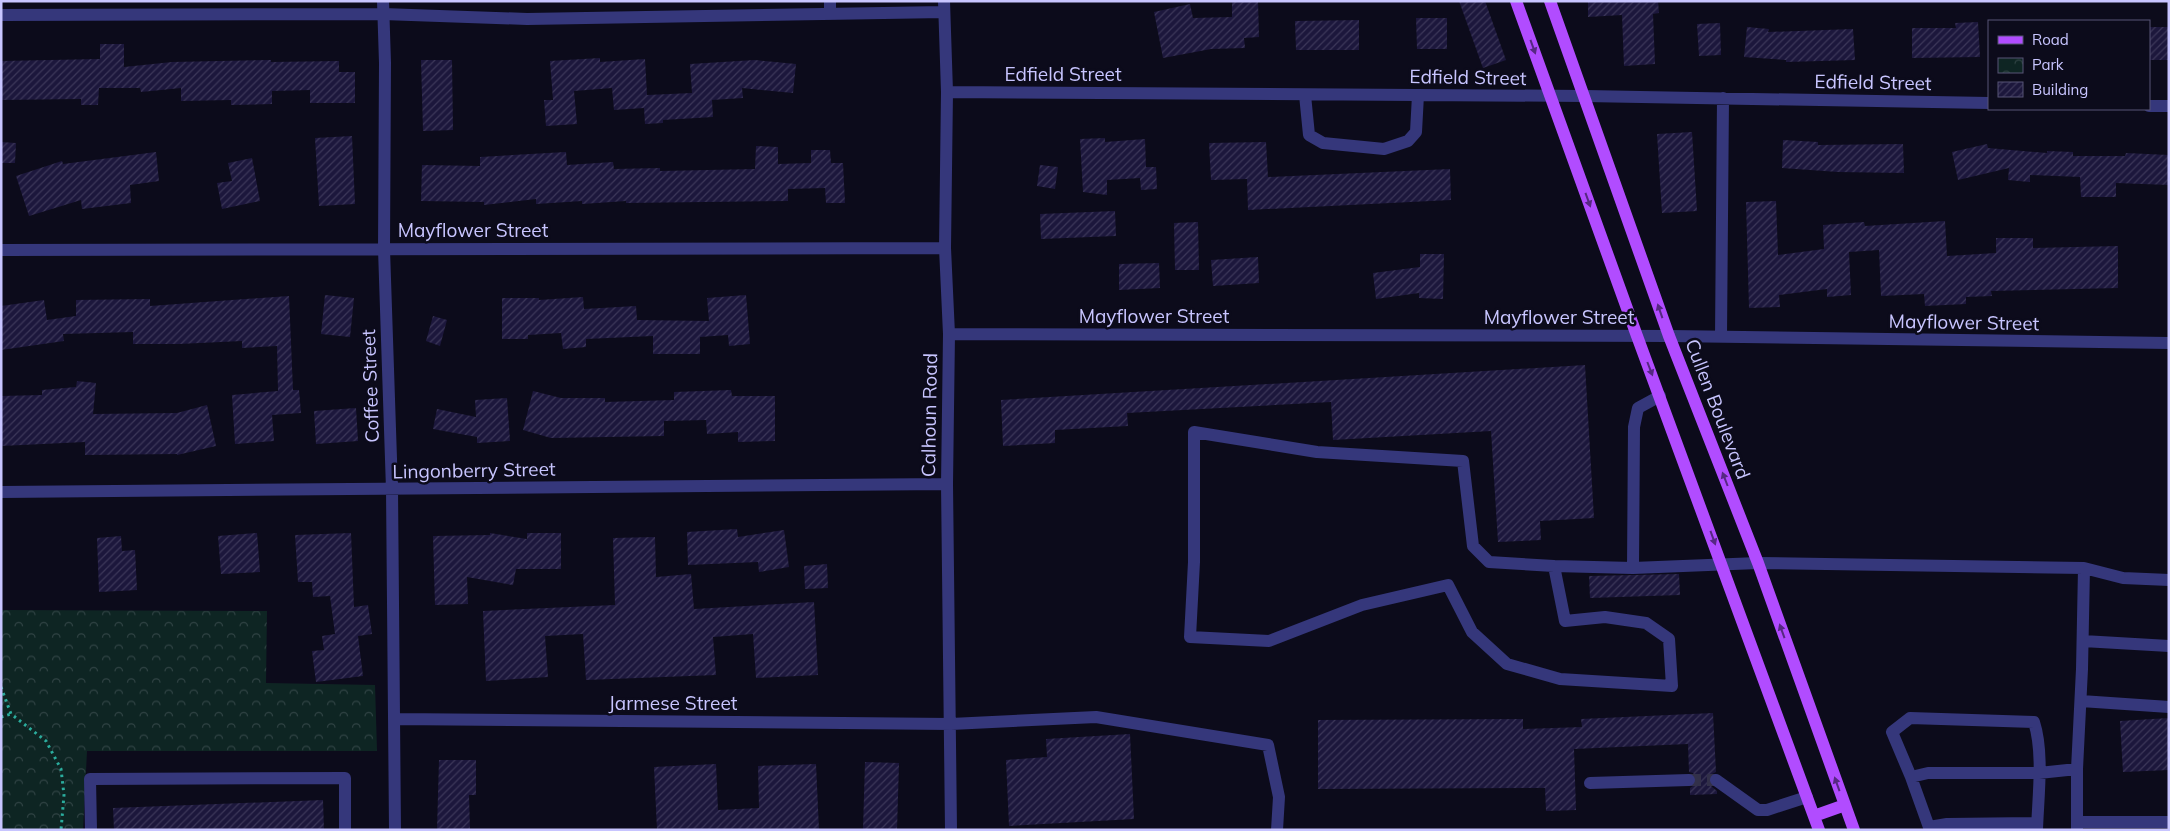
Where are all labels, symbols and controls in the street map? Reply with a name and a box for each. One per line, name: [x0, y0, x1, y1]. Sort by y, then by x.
legend: [1988, 20, 2150, 110]
text: Road: [2032, 30, 2069, 49]
one-way arrow: [1529, 40, 1537, 55]
text: Park: [2032, 55, 2064, 74]
street label: Edfield Street: [1004, 62, 1122, 86]
street label: Edfield Street: [1409, 64, 1527, 90]
street label: Edfield Street: [1814, 69, 1932, 95]
text: Building: [2032, 80, 2088, 99]
one-way arrow: [1584, 193, 1592, 208]
street label: Mayflower Street: [398, 218, 549, 242]
one-way arrow: [1656, 303, 1664, 318]
street label: Mayflower Street: [1079, 304, 1230, 328]
street label: Mayflower Street: [1484, 305, 1635, 329]
street label: Mayflower Street: [1889, 309, 2040, 335]
street label: Coffee Street: [356, 329, 384, 443]
street label: Cullen Boulevard: [1680, 336, 1756, 482]
street label: Calhoun Road: [916, 353, 942, 477]
one-way arrow: [1646, 362, 1654, 376]
street label: Lingonberry Street: [392, 457, 556, 483]
one-way arrow: [1721, 471, 1729, 486]
one-way arrow: [1709, 531, 1717, 545]
one-way arrow: [1778, 623, 1786, 638]
street label: Jarmese Street: [609, 691, 738, 715]
one-way arrow: [1833, 776, 1841, 791]

